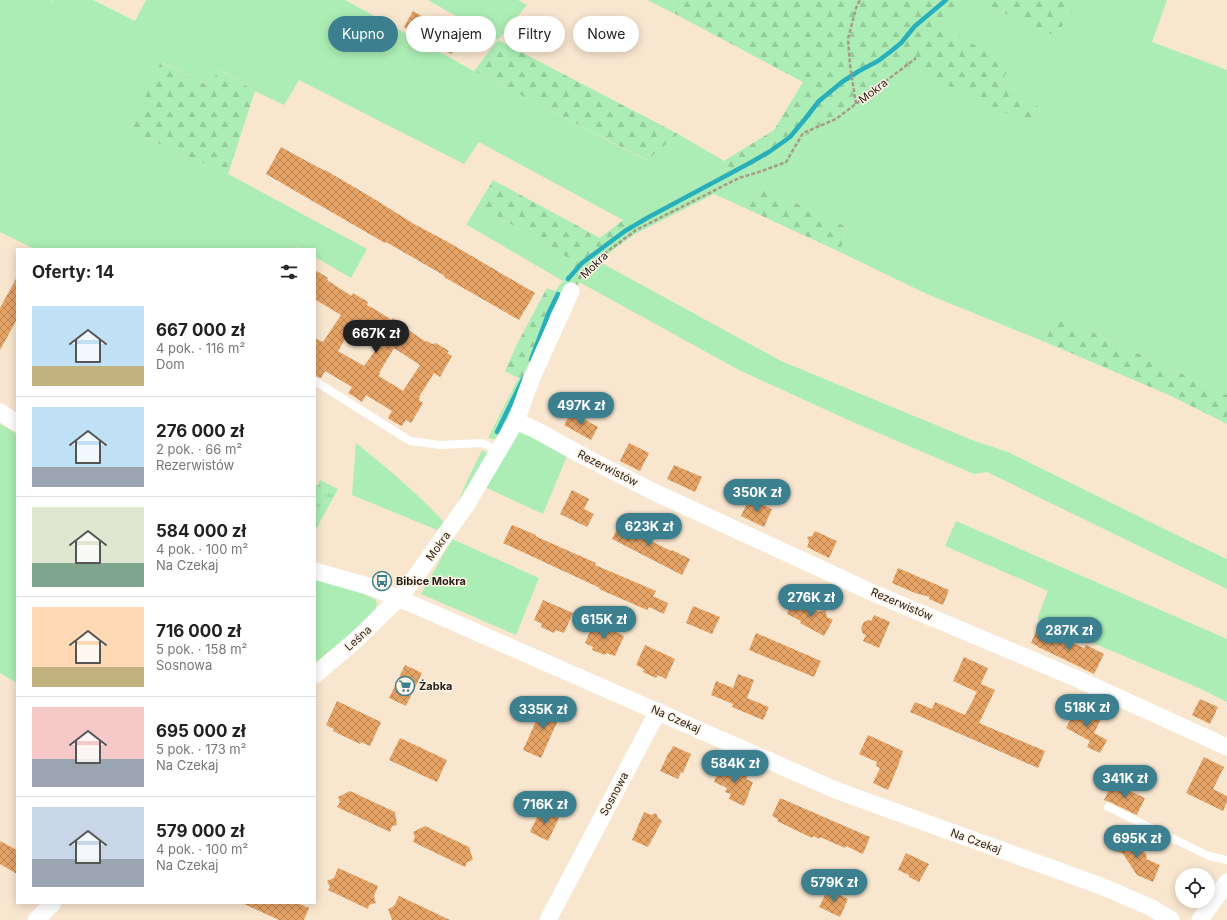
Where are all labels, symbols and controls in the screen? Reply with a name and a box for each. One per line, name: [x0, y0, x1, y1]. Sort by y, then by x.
chip: Kupno: [328, 16, 398, 52]
chip: Wynajem: [406, 16, 496, 52]
chip: Filtry: [504, 16, 565, 52]
chip: Nowe: [573, 16, 639, 52]
street label: Mokra: [856, 76, 890, 106]
street label: Mokra: [577, 249, 611, 281]
icon: filters: [278, 261, 300, 283]
text: Oferty: 14: [32, 262, 114, 282]
text: 667 000 zł: [156, 320, 245, 340]
pin: 667K zł: [339, 320, 413, 354]
icon: home: [64, 322, 112, 370]
text: 667K zł: [352, 325, 400, 341]
text: 4 pok. · 116 m²: [156, 340, 245, 356]
text: Dom: [156, 356, 185, 372]
pin: 497K zł: [544, 392, 618, 426]
text: 497K zł: [557, 397, 605, 413]
text: 276 000 zł: [156, 421, 244, 441]
icon: home: [64, 423, 112, 471]
text: 2 pok. · 66 m²: [156, 441, 242, 457]
street label: Rezerwistów: [575, 447, 641, 489]
text: Rezerwistów: [156, 457, 234, 473]
pin: 350K zł: [720, 479, 794, 513]
text: 350K zł: [733, 484, 781, 500]
pin: 623K zł: [612, 513, 686, 547]
text: 623K zł: [625, 518, 673, 534]
text: 584 000 zł: [156, 521, 246, 541]
icon: home: [64, 523, 112, 571]
street label: Mokra: [423, 529, 453, 563]
text: 4 pok. · 100 m²: [156, 541, 248, 557]
text: Na Czekaj: [156, 557, 218, 573]
bus stop icon: Bibice Mokra: [371, 570, 393, 592]
place label: Bibice Mokra: [396, 574, 466, 588]
pin: 276K zł: [774, 584, 848, 618]
street label: Rezerwistów: [869, 585, 935, 623]
text: 276K zł: [787, 589, 835, 605]
pin: 615K zł: [567, 606, 641, 640]
text: 615K zł: [581, 611, 627, 627]
pin: 287K zł: [1032, 617, 1106, 651]
text: 716 000 zł: [156, 621, 241, 641]
street label: Leśna: [342, 622, 374, 654]
text: 287K zł: [1045, 622, 1093, 638]
icon: home: [64, 623, 112, 671]
text: 5 pok. · 158 m²: [156, 641, 247, 657]
text: Sosnowa: [156, 657, 212, 673]
supermarket icon: Żabka: [394, 675, 416, 697]
place label: Żabka: [419, 679, 452, 693]
pin: 518K zł: [1050, 694, 1124, 728]
pin: 335K zł: [506, 696, 580, 730]
text: 518K zł: [1064, 699, 1110, 715]
text: 335K zł: [519, 701, 567, 717]
street label: Na Czekaj: [649, 702, 703, 736]
text: 695 000 zł: [156, 721, 246, 741]
icon: home: [64, 723, 112, 771]
text: 5 pok. · 173 m²: [156, 741, 247, 757]
pin: 584K zł: [698, 750, 772, 784]
text: 584K zł: [711, 755, 759, 771]
text: Na Czekaj: [156, 757, 218, 773]
pin: 341K zł: [1088, 765, 1162, 799]
street label: Sosnowa: [597, 770, 631, 818]
text: 341K zł: [1102, 770, 1148, 786]
pin: 716K zł: [508, 791, 582, 825]
text: 716K zł: [522, 796, 568, 812]
text: 579 000 zł: [156, 821, 244, 841]
icon: home: [64, 823, 112, 871]
street label: Na Czekaj: [949, 825, 1003, 857]
pin: 695K zł: [1100, 825, 1174, 859]
text: 695K zł: [1113, 830, 1161, 846]
text: 4 pok. · 100 m²: [156, 841, 248, 857]
text: Na Czekaj: [156, 857, 218, 873]
map controls: [1175, 868, 1215, 908]
button: locate: [1175, 868, 1215, 908]
pin: 579K zł: [797, 869, 871, 903]
text: 579K zł: [810, 874, 858, 890]

